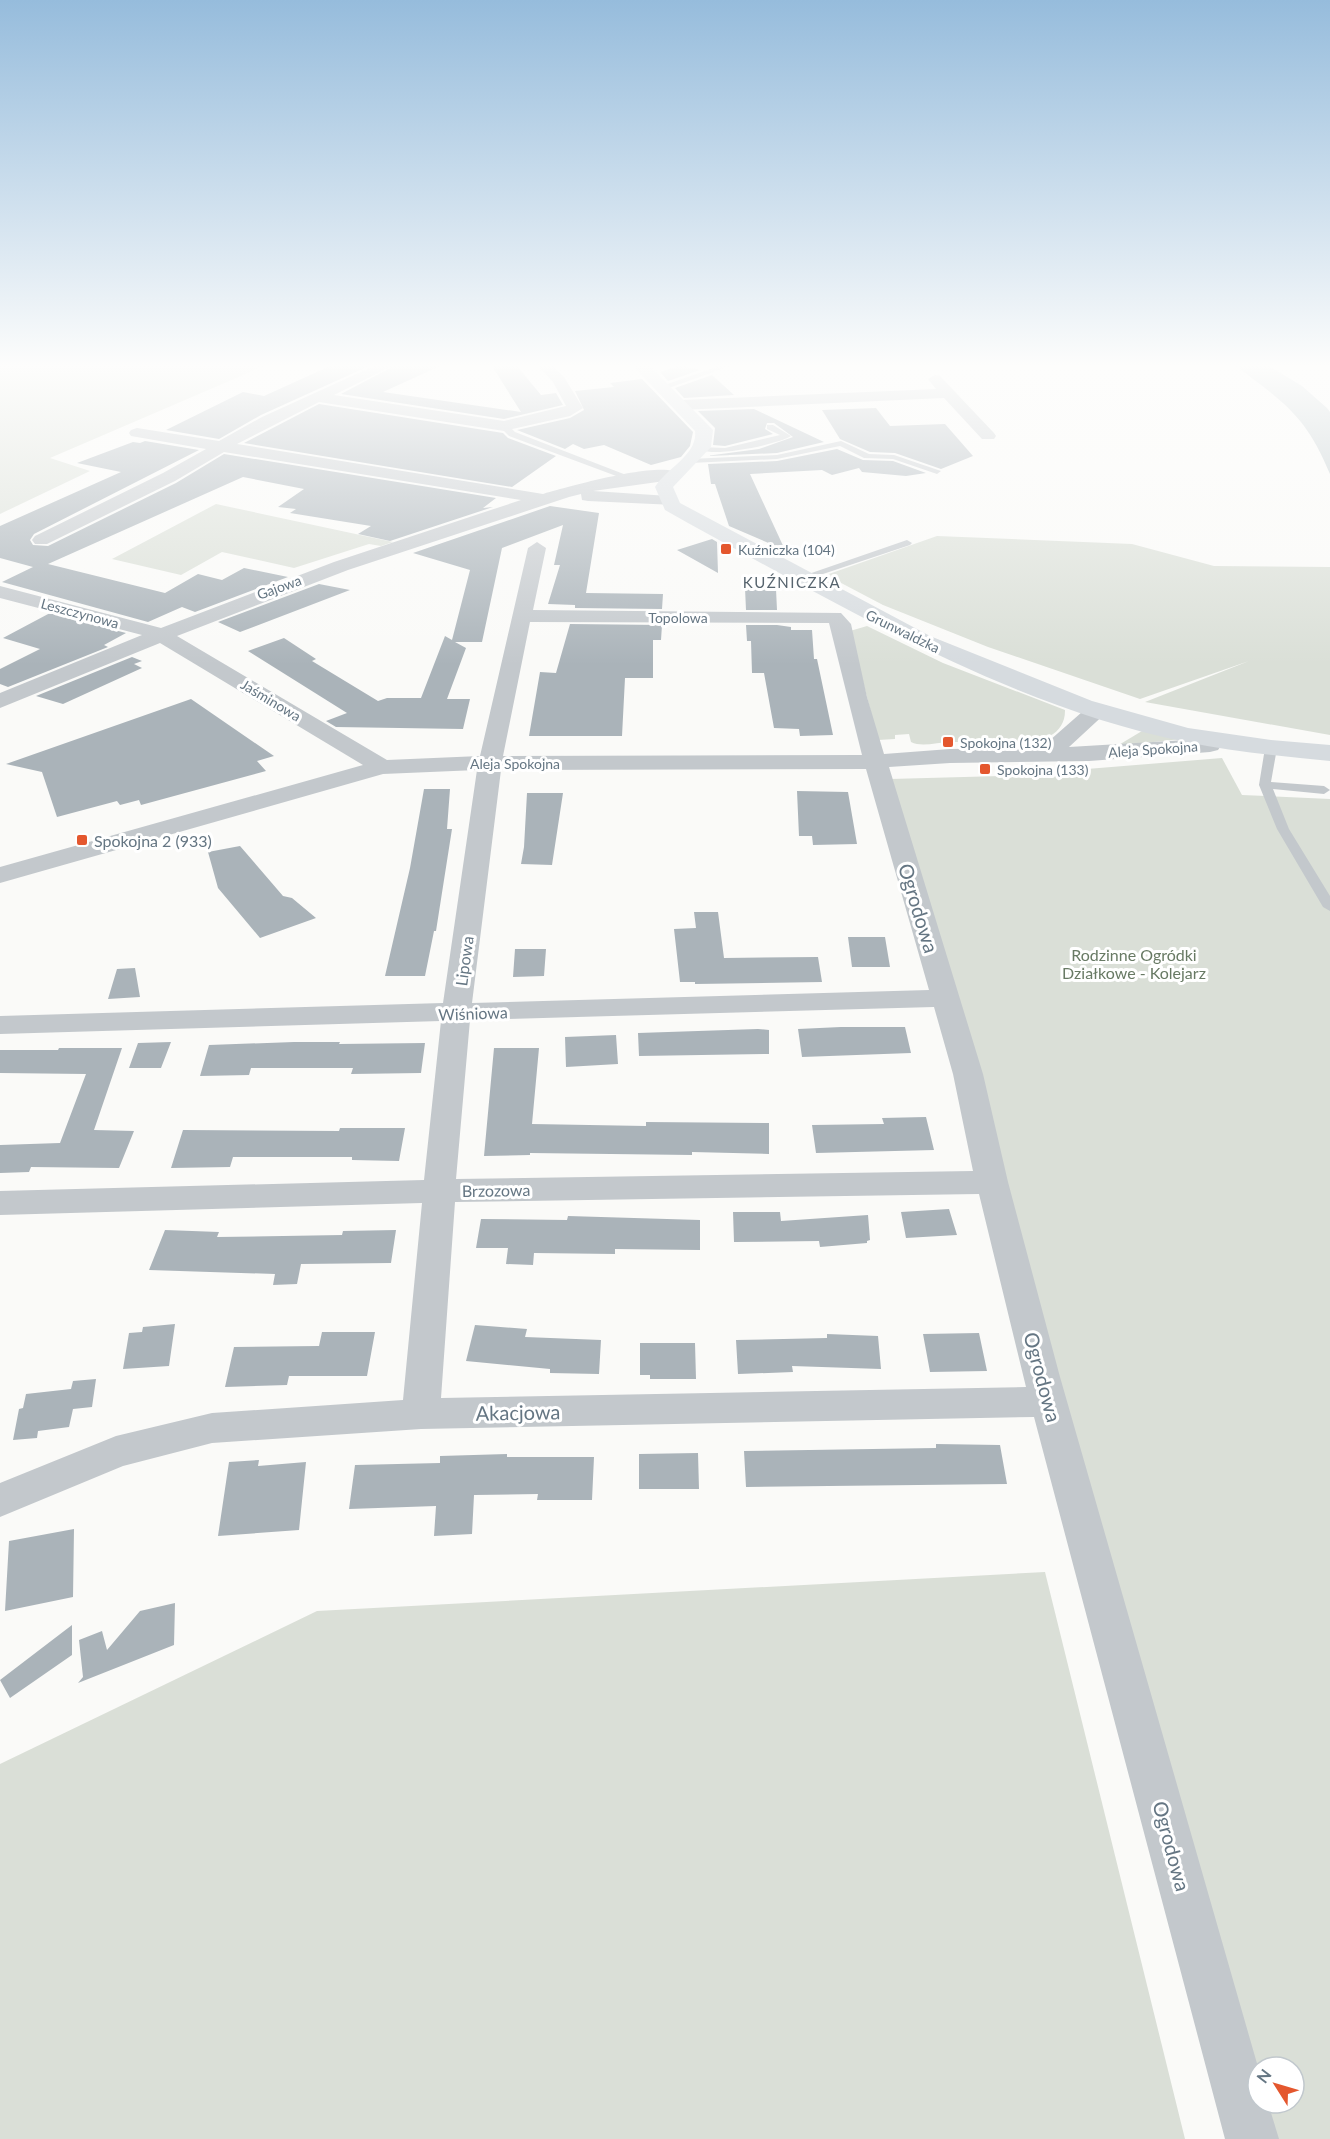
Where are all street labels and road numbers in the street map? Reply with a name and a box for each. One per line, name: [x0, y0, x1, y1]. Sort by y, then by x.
street label: Gajowa: [254, 571, 304, 603]
street label: Leszczynowa: [39, 594, 121, 632]
street label: Grunwaldzka: [863, 606, 943, 656]
street label: Topolowa: [648, 609, 708, 626]
street label: Jaśminowa: [238, 675, 304, 725]
street label: Aleja Spokojna: [1107, 737, 1199, 761]
street label: Aleja Spokojna: [470, 755, 560, 772]
street label: Ogrodowa: [894, 860, 944, 956]
street label: Lipowa: [451, 935, 477, 987]
street label: Wiśniowa: [438, 1002, 508, 1024]
street label: Brzozowa: [462, 1180, 530, 1200]
street label: Ogrodowa: [1019, 1329, 1067, 1425]
street label: Akacjowa: [475, 1399, 561, 1425]
street label: Ogrodowa: [1148, 1798, 1196, 1894]

